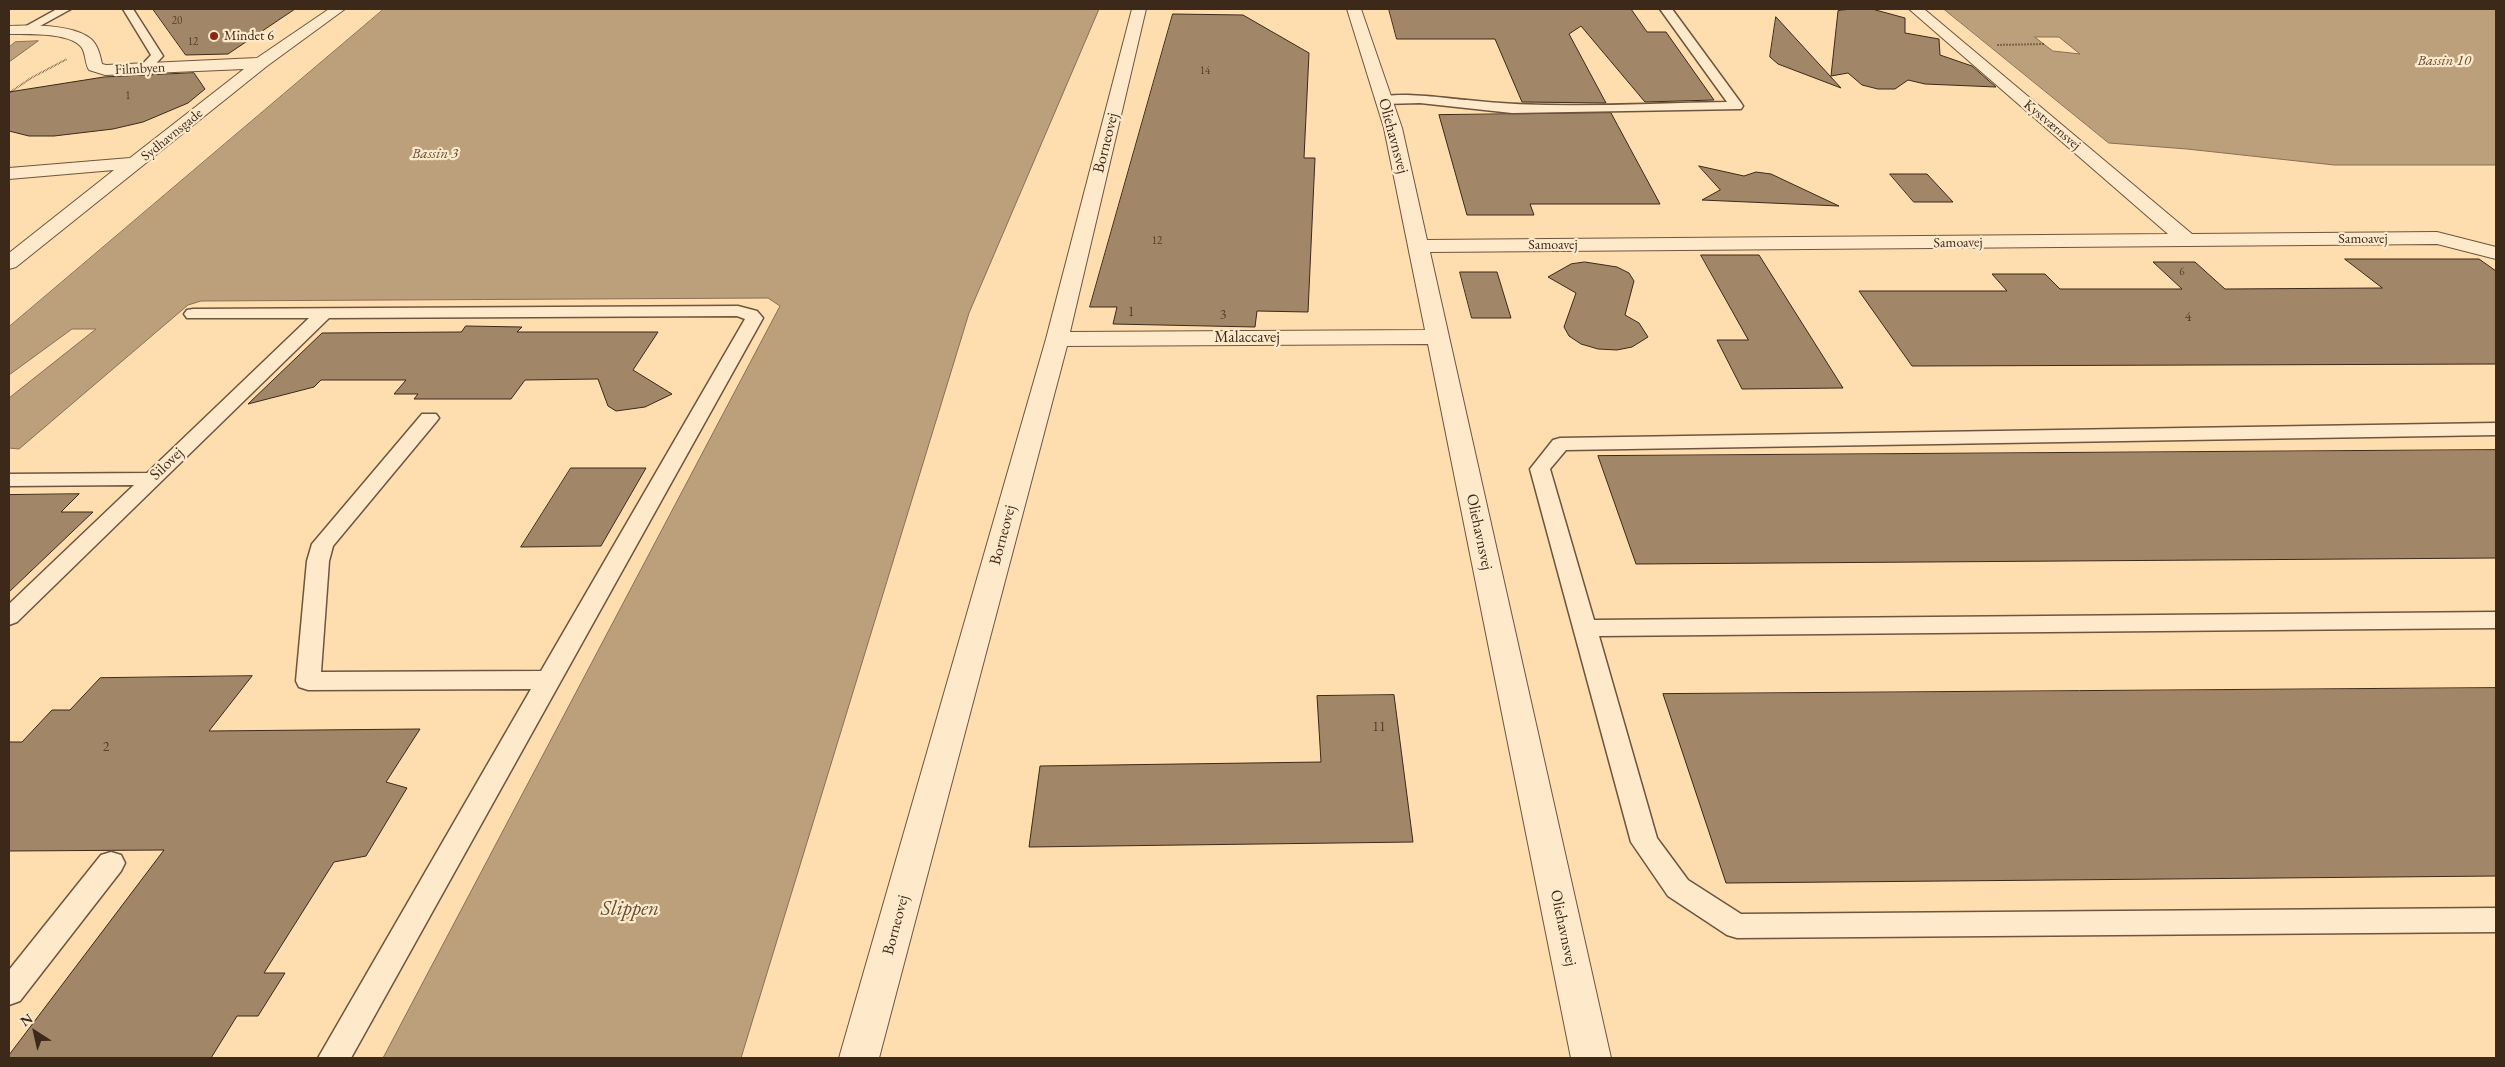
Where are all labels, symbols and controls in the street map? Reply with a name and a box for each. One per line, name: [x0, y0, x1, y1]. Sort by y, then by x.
house number: 20: [172, 14, 182, 28]
place label: Mindet 6: [224, 28, 274, 44]
marker: Mindet 6: [208, 30, 220, 42]
house number: 12: [188, 35, 198, 49]
water label: Bassin 10: [2417, 52, 2471, 70]
street label: Filmbyen: [114, 59, 166, 79]
house number: 14: [1200, 64, 1210, 78]
house number: 1: [125, 89, 131, 103]
street label: Oliehavnsvej: [1374, 96, 1412, 176]
street label: Kystværnsvej: [2020, 96, 2084, 154]
street label: Sydhavnsgade: [138, 105, 206, 165]
street label: Borneovej: [1089, 111, 1123, 175]
water label: Bassin 3: [412, 145, 458, 163]
street label: Samoavej: [2338, 231, 2388, 247]
house number: 12: [1152, 234, 1162, 248]
street label: Samoavej: [1933, 234, 1983, 252]
street label: Samoavej: [1528, 237, 1578, 253]
house number: 6: [2179, 265, 2185, 279]
house number: 1: [1128, 304, 1134, 320]
house number: 3: [1220, 307, 1226, 323]
house number: 4: [2185, 309, 2191, 325]
street label: Malaccavej: [1214, 328, 1280, 348]
street label: Silovej: [146, 443, 188, 485]
street label: Oliehavnsvej: [1462, 492, 1496, 572]
street label: Borneovej: [986, 503, 1020, 567]
house number: 11: [1372, 719, 1386, 735]
house number: 2: [103, 739, 109, 755]
street label: Oliehavnsvej: [1546, 888, 1580, 968]
street label: Borneovej: [879, 893, 913, 957]
water label: Slippen: [601, 896, 659, 922]
north arrow: [10, 1007, 60, 1057]
text: N: [17, 1009, 36, 1030]

